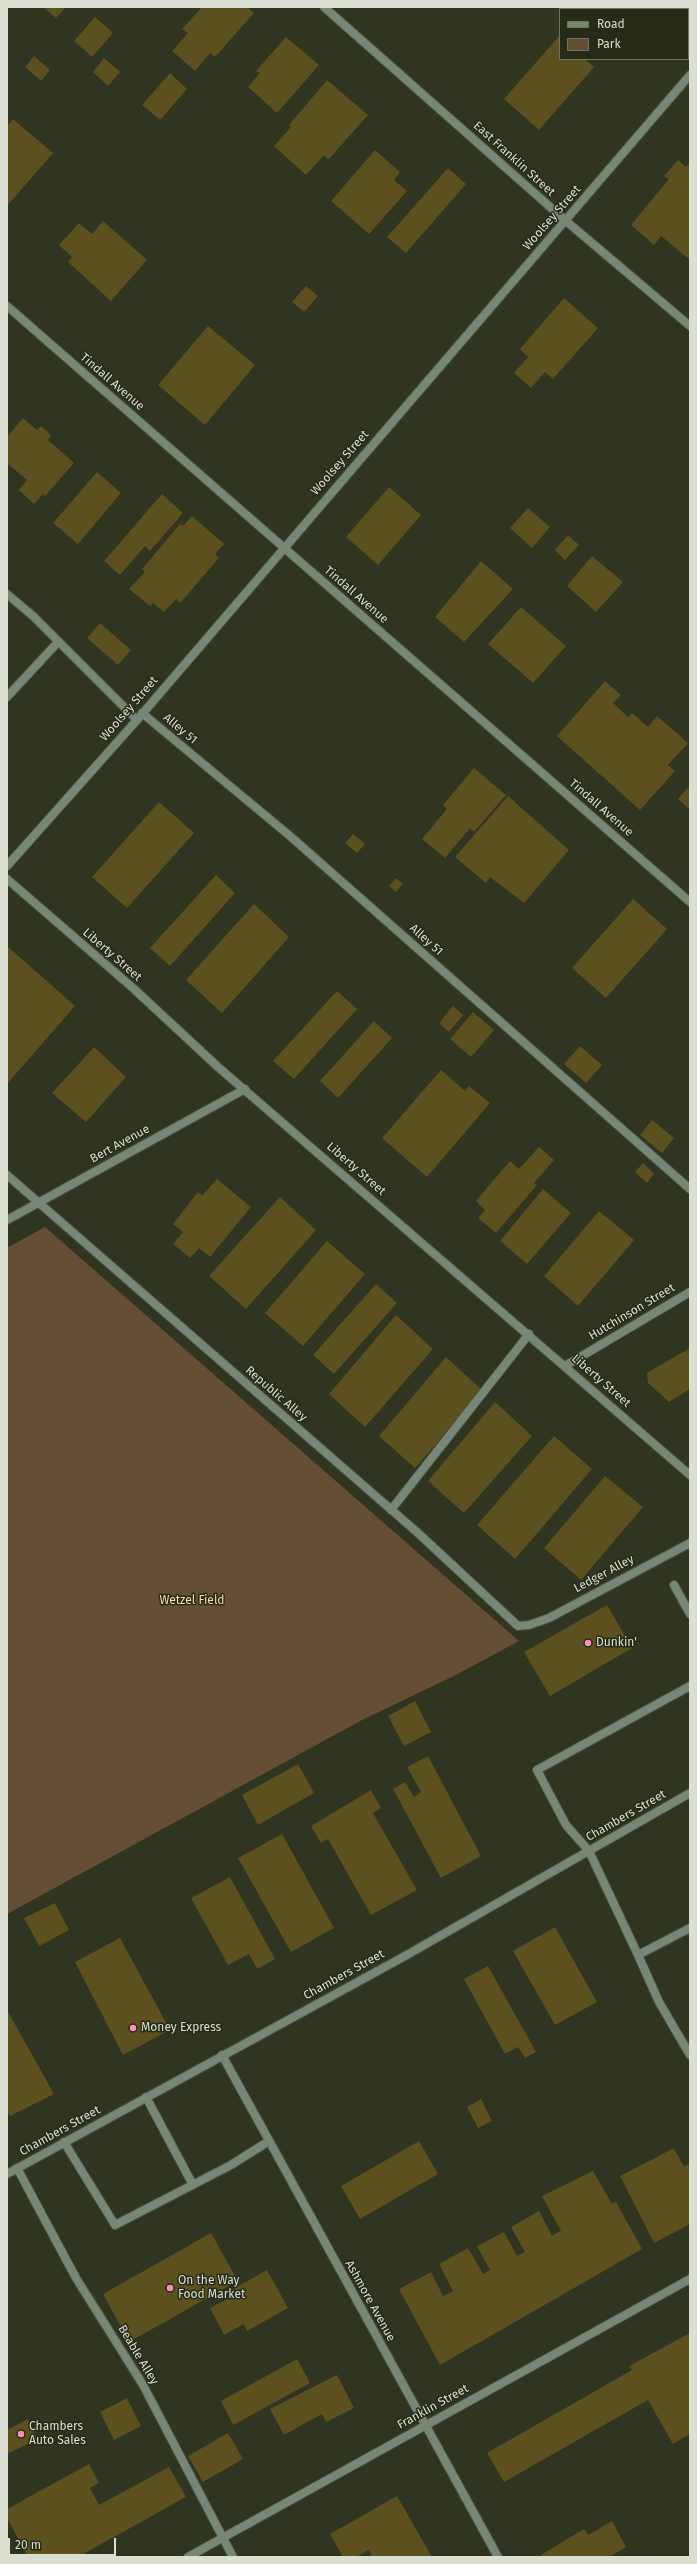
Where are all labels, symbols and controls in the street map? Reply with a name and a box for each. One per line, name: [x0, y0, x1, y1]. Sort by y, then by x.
legend: [559, 8, 689, 60]
text: Road: [597, 17, 625, 31]
text: Park: [597, 37, 621, 51]
street label: East Franklin Street: [470, 119, 558, 199]
street label: Woolsey Street: [520, 183, 584, 253]
street label: Tindall Avenue: [77, 350, 147, 414]
street label: Woolsey Street: [308, 428, 372, 498]
street label: Tindall Avenue: [321, 563, 391, 627]
street label: Woolsey Street: [97, 674, 161, 744]
street label: Alley 51: [160, 711, 200, 747]
street label: Tindall Avenue: [566, 776, 636, 840]
street label: Alley 51: [406, 921, 446, 959]
street label: Liberty Street: [80, 925, 144, 985]
street label: Bert Avenue: [88, 1122, 152, 1166]
street label: Liberty Street: [324, 1139, 388, 1199]
street label: Hutchinson Street: [586, 1281, 678, 1343]
street label: Liberty Street: [569, 1351, 633, 1411]
street label: Republic Alley: [242, 1363, 310, 1425]
street label: Ledger Alley: [571, 1552, 637, 1596]
park label: Wetzel Field: [159, 1594, 225, 1608]
place label: Dunkin': [596, 1636, 637, 1650]
marker: Dunkin': [583, 1638, 593, 1648]
street label: Chambers Street: [583, 1787, 669, 1845]
street label: Chambers Street: [301, 1947, 387, 2003]
place label: Money Express: [141, 2021, 221, 2035]
marker: Money Express: [128, 2023, 138, 2033]
street label: Chambers Street: [17, 2103, 103, 2159]
street label: Ashmore Avenue: [342, 2258, 398, 2344]
place label: On the Way Food Market: [178, 2274, 245, 2302]
marker: On the Way Food Market: [165, 2283, 175, 2293]
street label: Beable Alley: [115, 2323, 161, 2387]
street label: Franklin Street: [395, 2382, 471, 2432]
place label: Chambers Auto Sales: [29, 2420, 86, 2448]
marker: Chambers Auto Sales: [16, 2429, 26, 2439]
scale bar: [10, 2530, 118, 2556]
text: 20 m: [15, 2538, 41, 2552]

